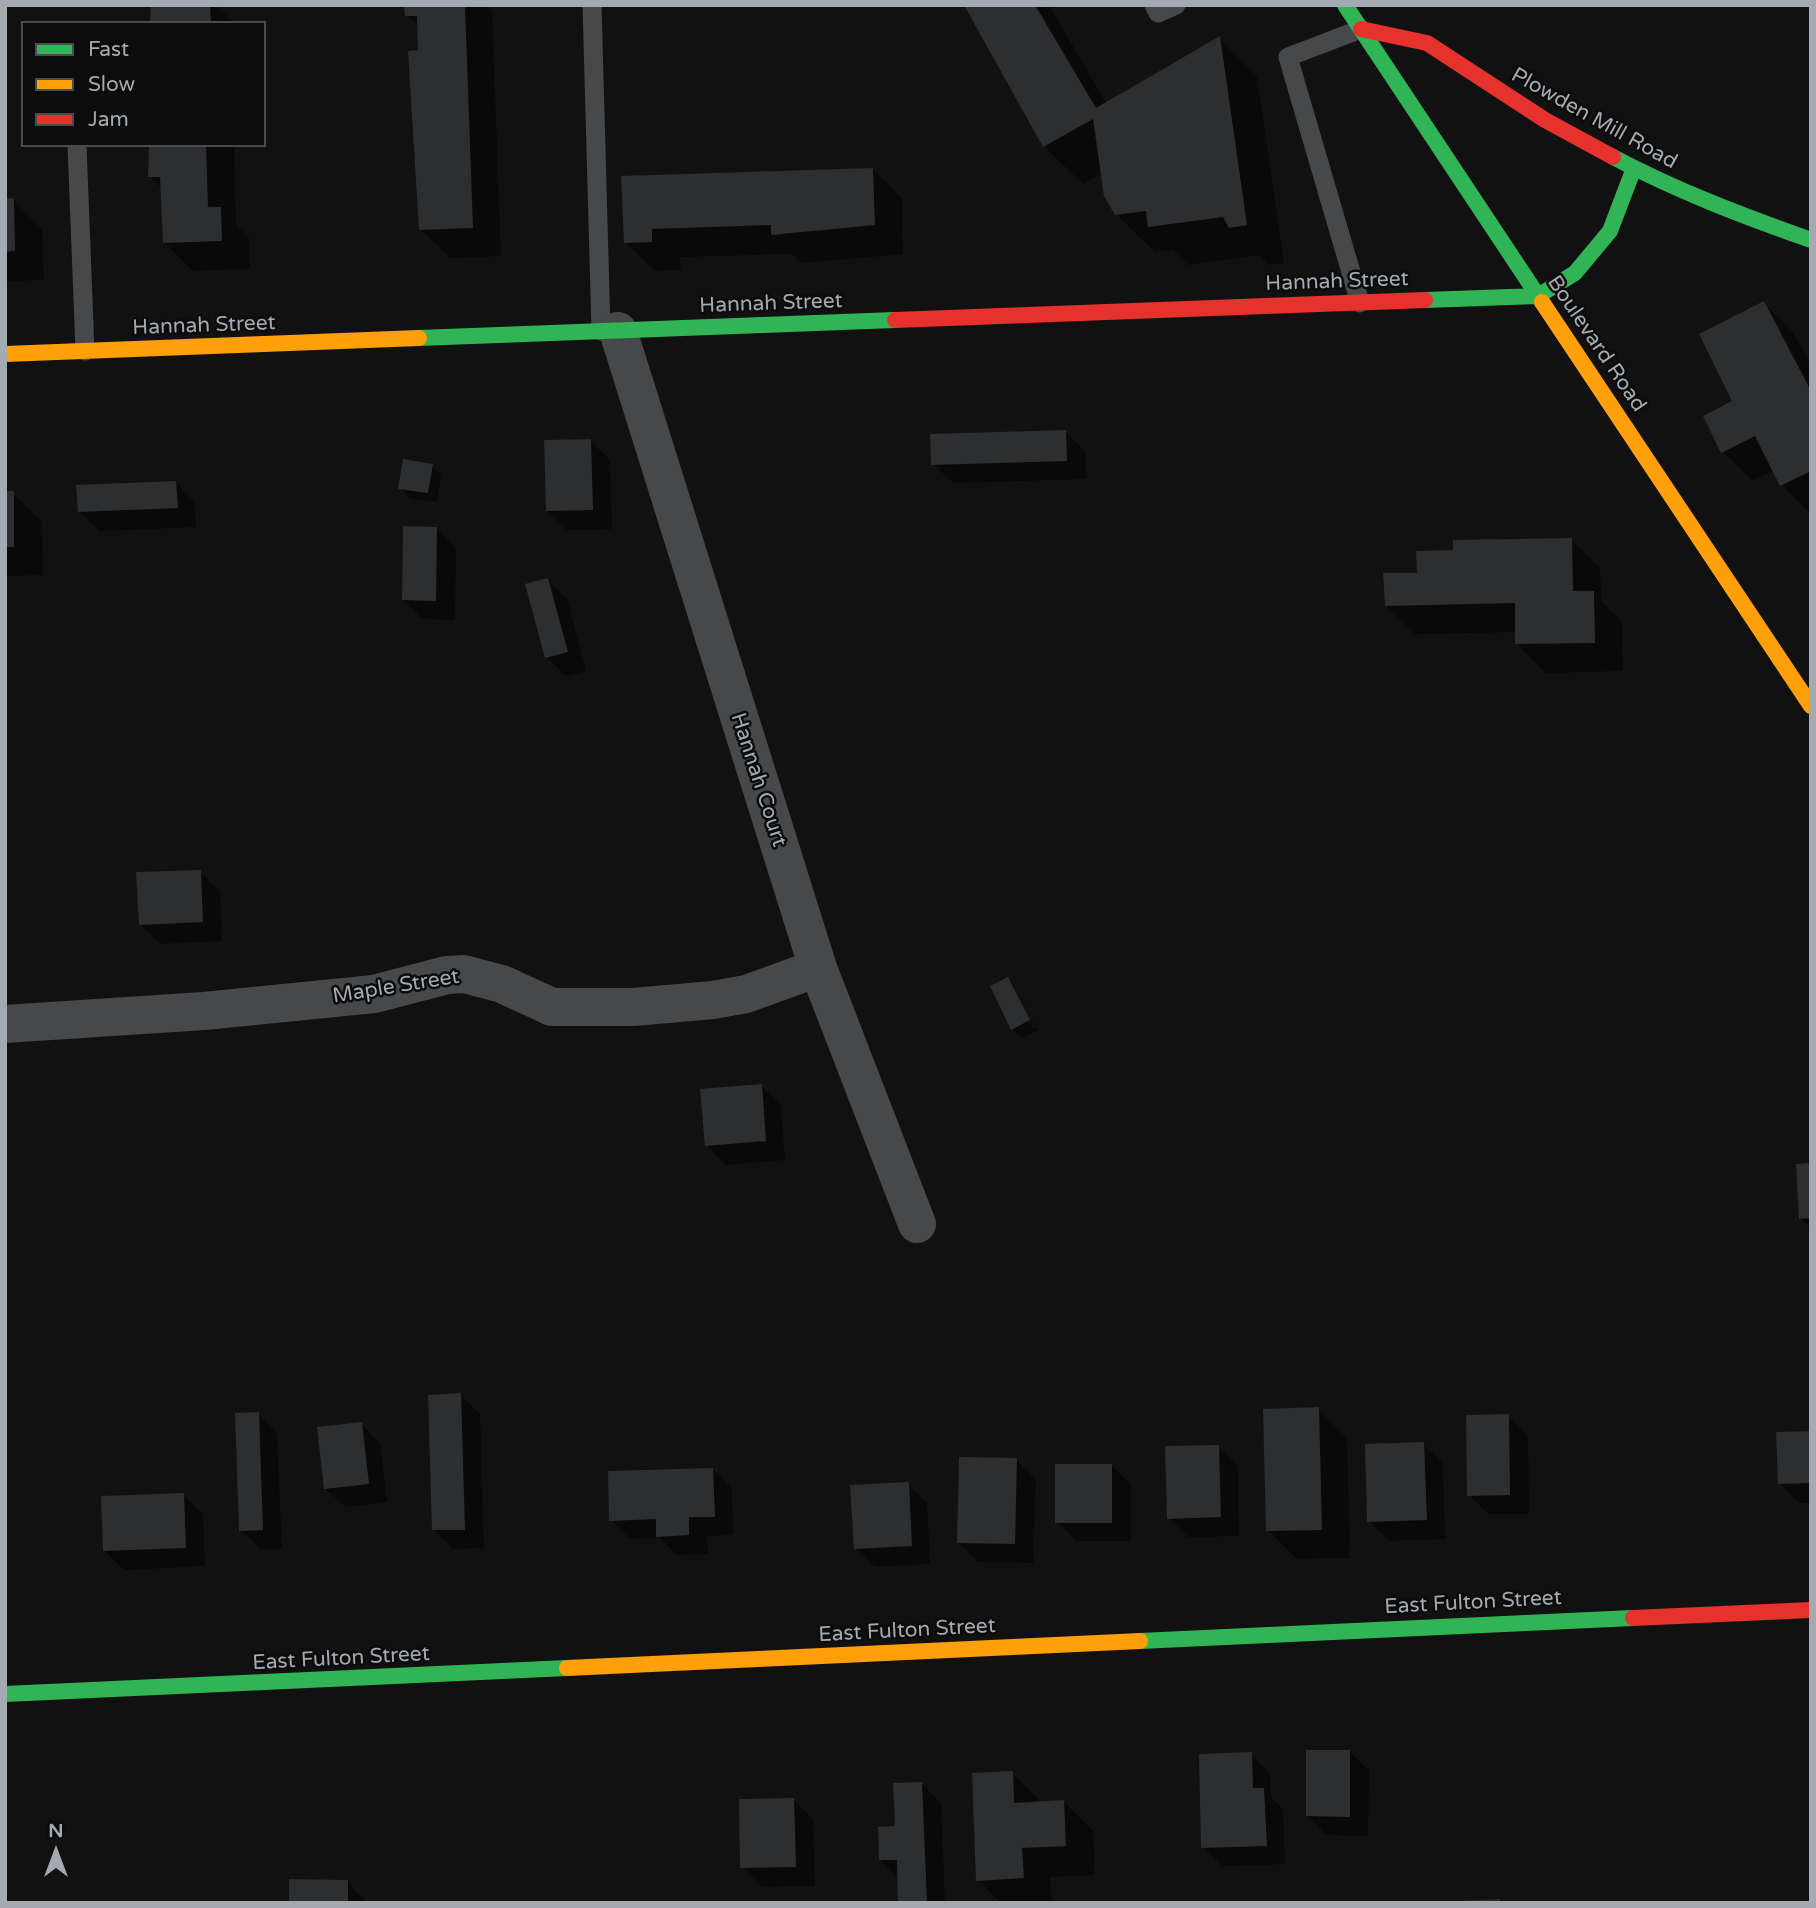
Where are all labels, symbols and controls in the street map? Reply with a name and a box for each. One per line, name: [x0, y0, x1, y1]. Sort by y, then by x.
legend: [21, 21, 266, 147]
text: Fast: [88, 37, 129, 62]
street label: Plowden Mill Road: [1507, 63, 1681, 175]
text: Slow: [88, 72, 135, 97]
text: Jam: [88, 107, 129, 132]
street label: Hannah Street: [1265, 267, 1409, 297]
street label: Boulevard Road: [1541, 271, 1651, 417]
street label: Hannah Street: [699, 289, 843, 319]
street label: Hannah Street: [132, 311, 276, 341]
street label: Hannah Court: [725, 710, 791, 850]
street label: Maple Street: [331, 965, 461, 1009]
street label: East Fulton Street: [1384, 1586, 1562, 1620]
street label: East Fulton Street: [818, 1614, 996, 1648]
street label: East Fulton Street: [252, 1642, 430, 1676]
north arrow: [21, 1817, 91, 1887]
text: N: [48, 1820, 64, 1842]

